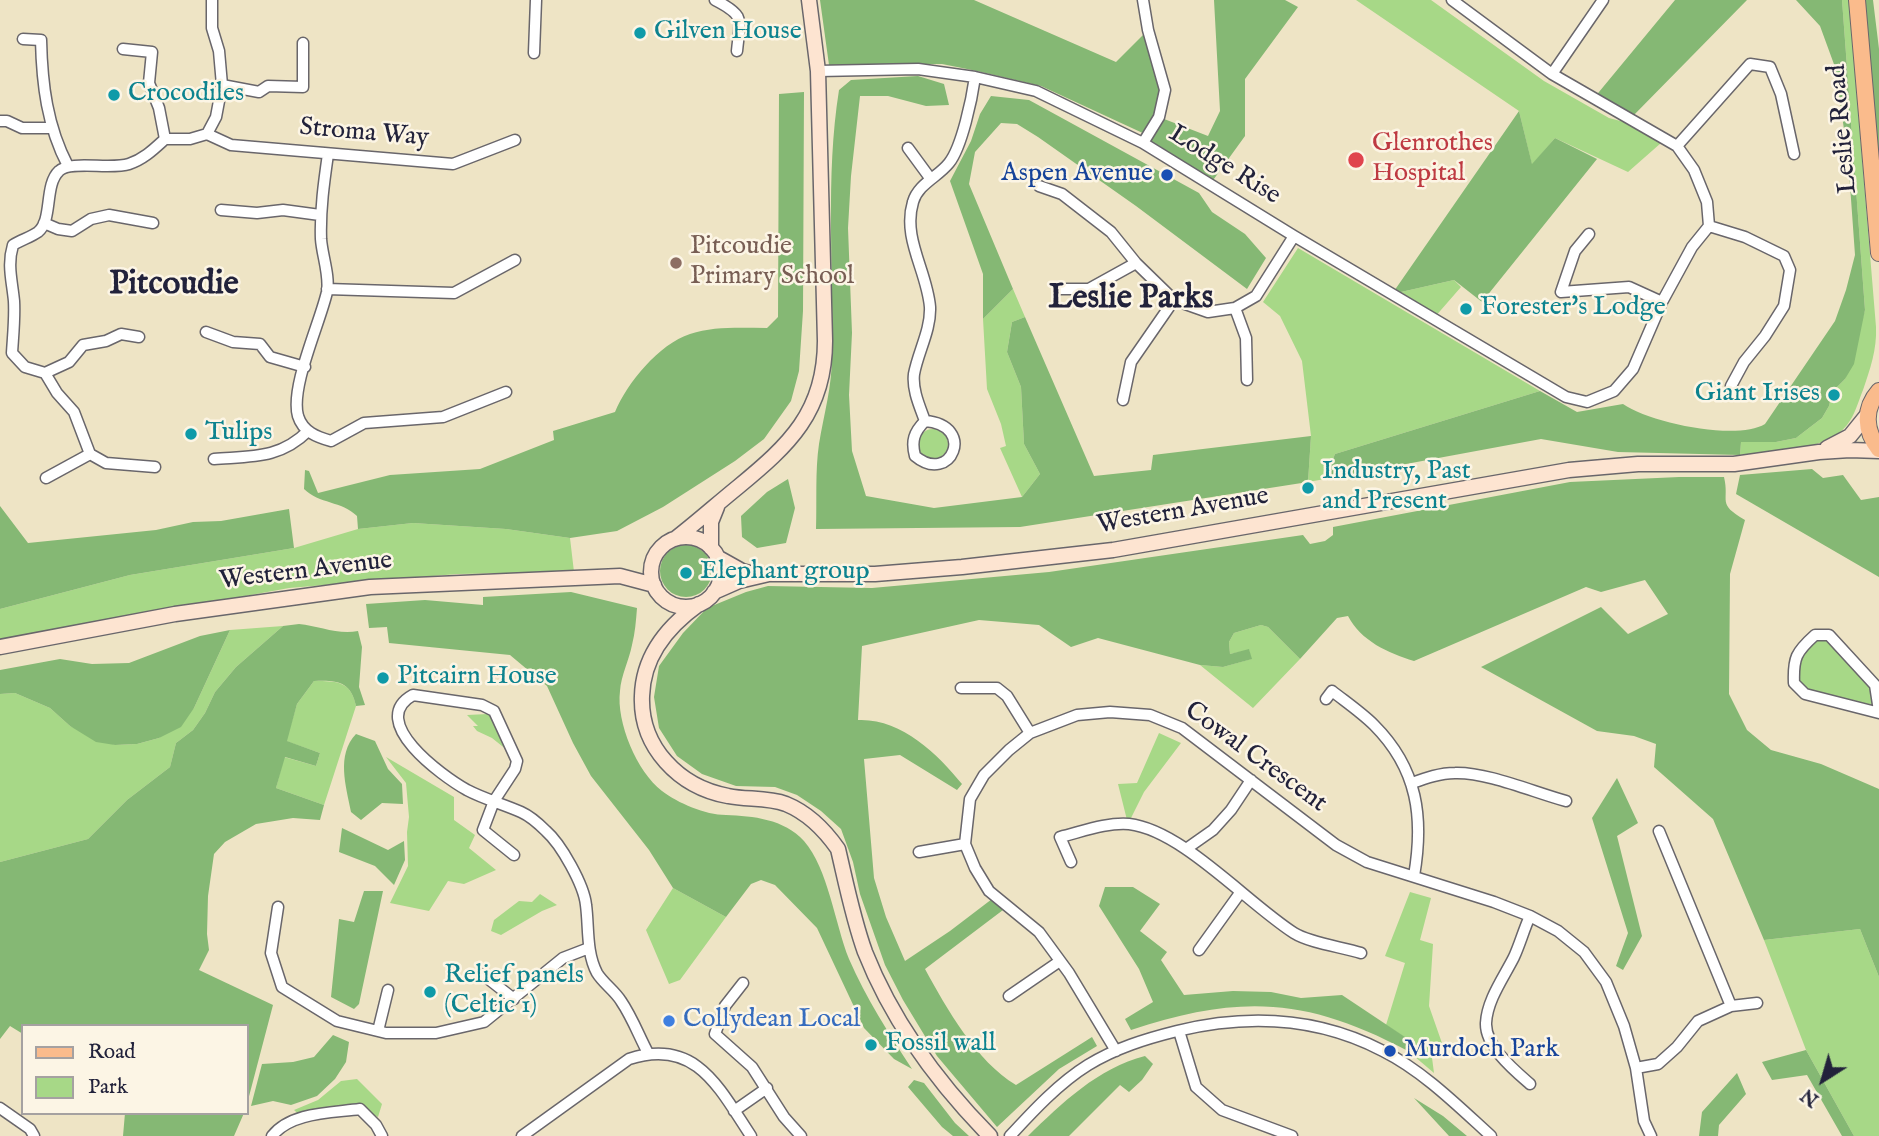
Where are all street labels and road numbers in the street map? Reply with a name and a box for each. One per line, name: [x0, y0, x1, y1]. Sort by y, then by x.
street label: Leslie Road: [1823, 63, 1865, 195]
street label: Stroma Way: [298, 113, 430, 155]
street label: Lodge Rise: [1162, 119, 1286, 213]
street label: Western Avenue: [1095, 482, 1271, 542]
street label: Western Avenue: [218, 546, 394, 598]
street label: Cowal Crescent: [1178, 696, 1332, 820]

